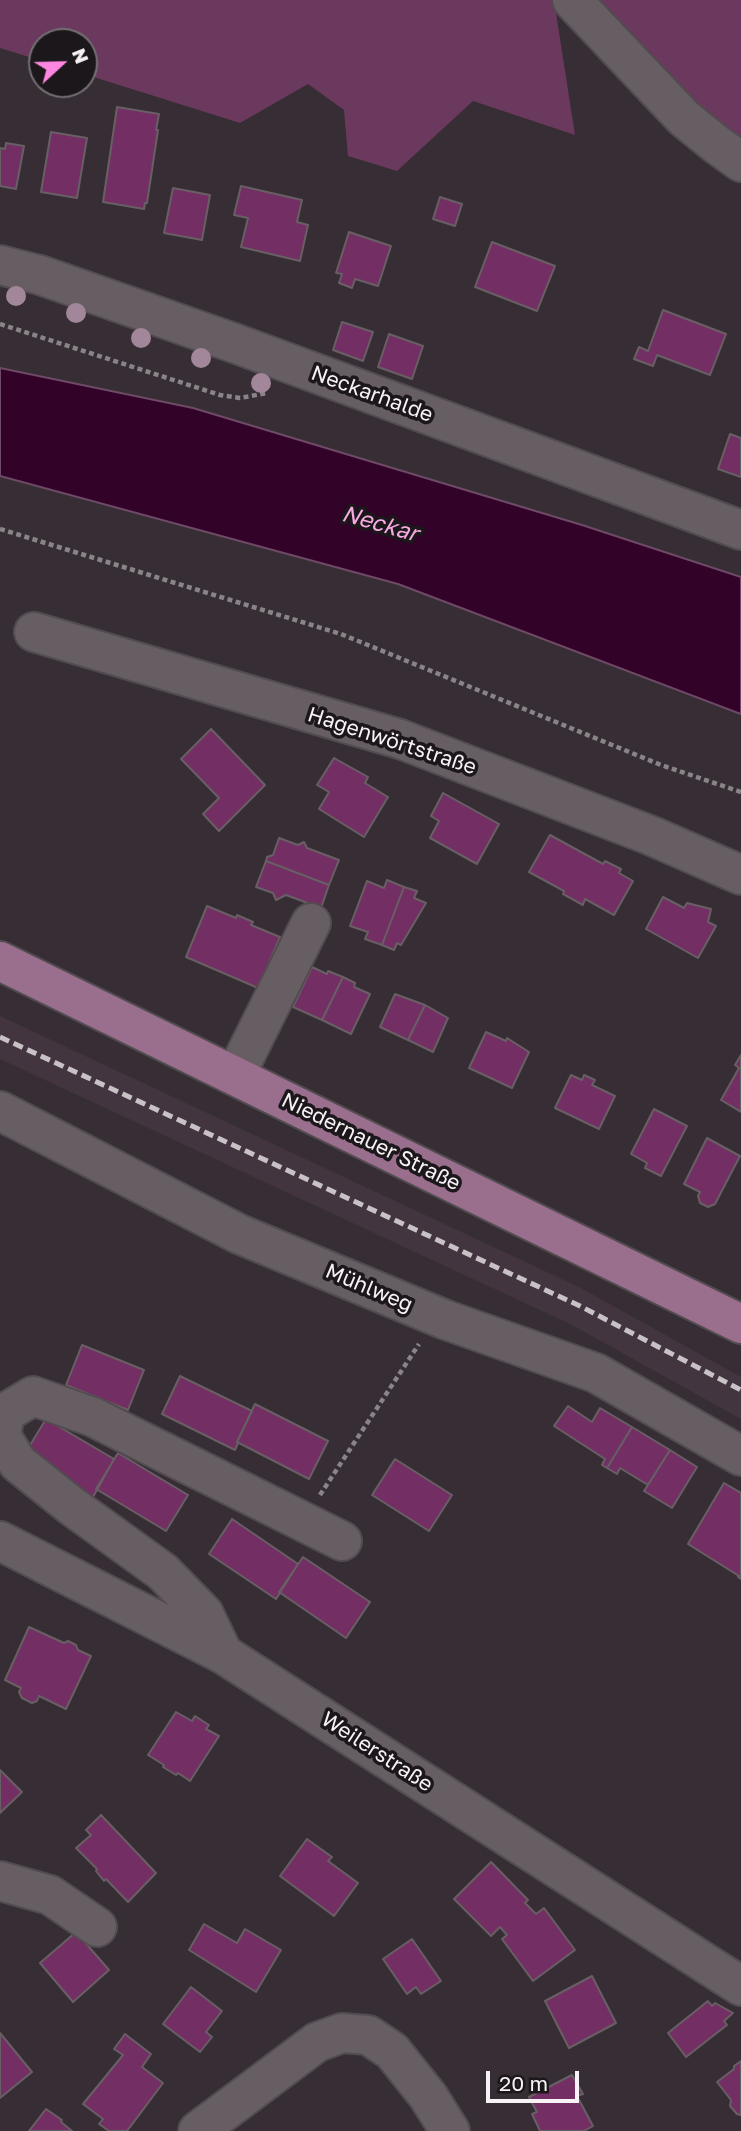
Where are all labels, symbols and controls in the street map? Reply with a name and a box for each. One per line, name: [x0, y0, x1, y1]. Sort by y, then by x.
north arrow: [28, 28, 98, 98]
text: N: [68, 45, 94, 67]
street label: Neckarhalde: [308, 360, 436, 428]
water label: Neckar: [339, 500, 421, 548]
street label: Hagenwörtstraße: [305, 702, 479, 780]
street label: Niedernauer Straße: [277, 1088, 465, 1196]
street label: Mühlweg: [322, 1258, 416, 1318]
street label: Weilerstraße: [317, 1707, 437, 1797]
scale bar: [489, 2058, 582, 2102]
text: 20 m: [499, 2070, 548, 2096]

